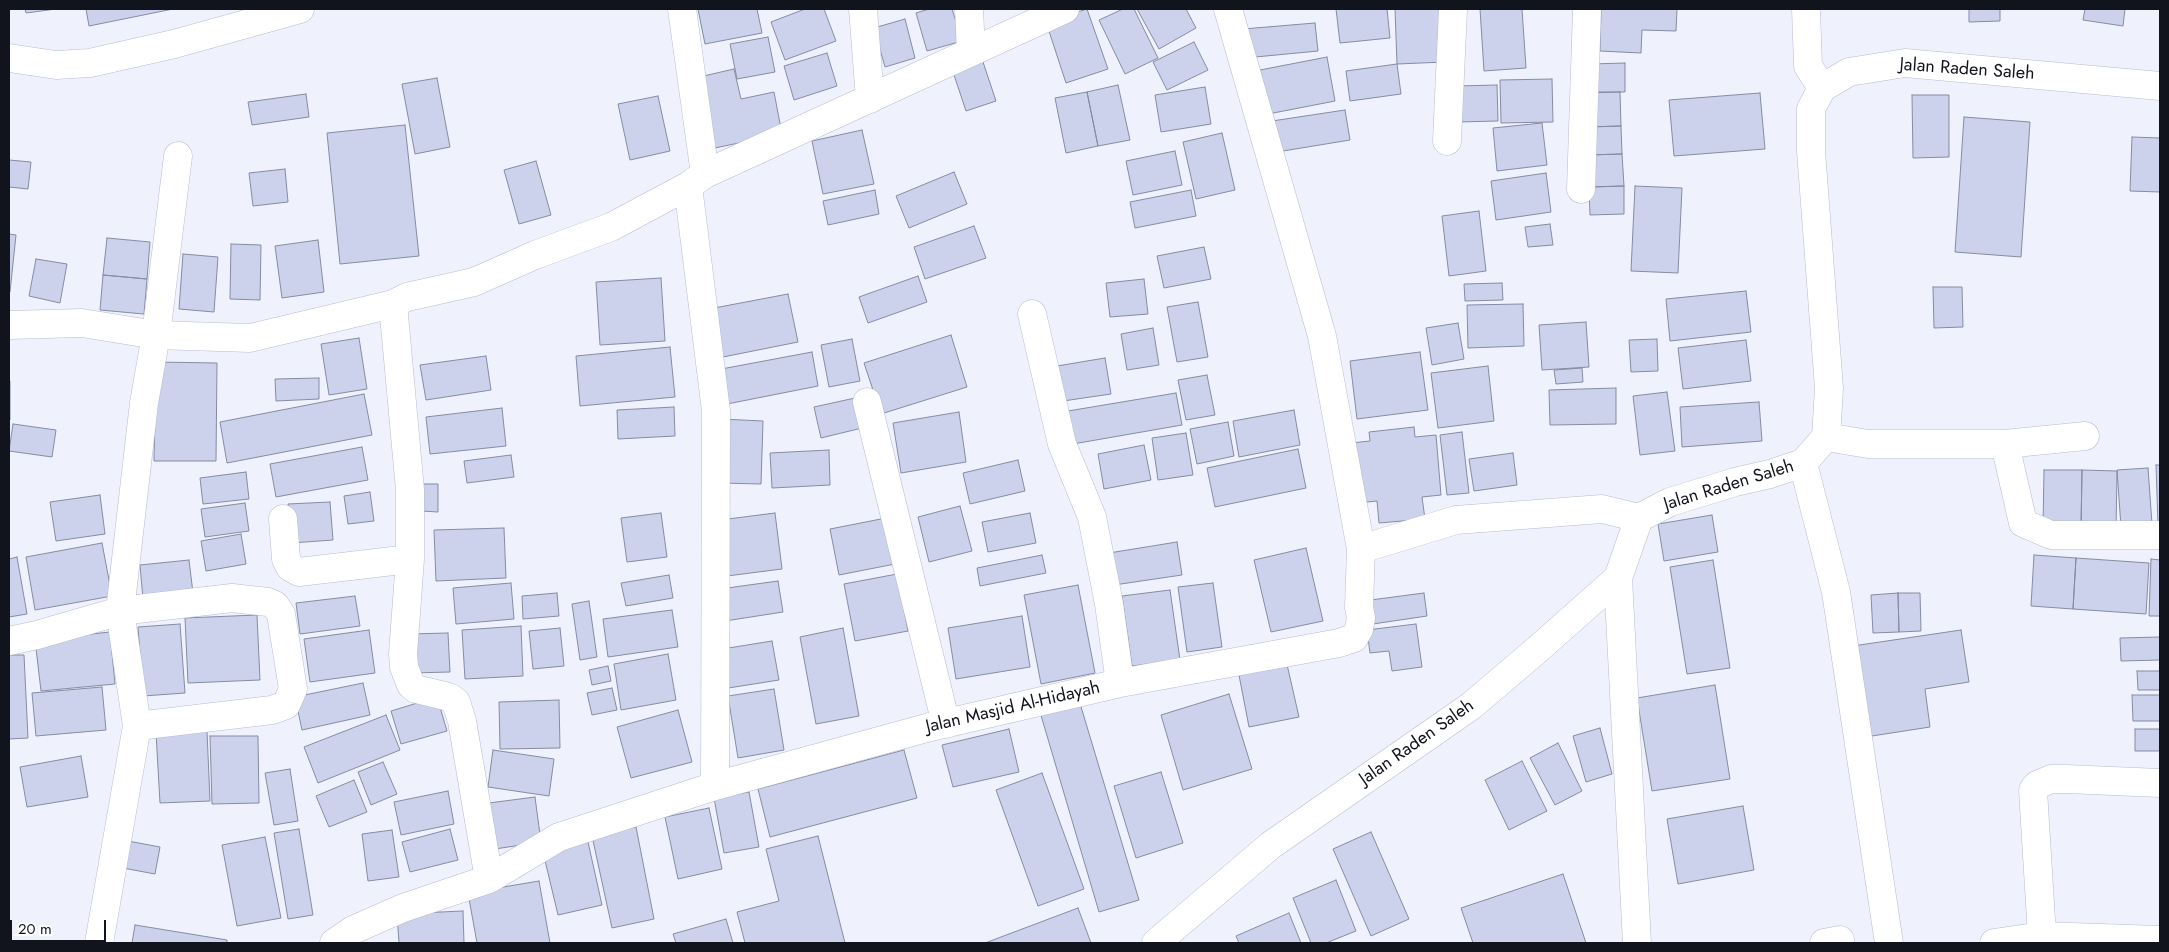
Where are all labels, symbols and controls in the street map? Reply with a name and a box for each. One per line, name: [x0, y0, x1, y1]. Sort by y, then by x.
street label: Jalan Raden Saleh: [1899, 55, 2035, 85]
street label: Jalan Raden Saleh: [1661, 456, 1797, 516]
street label: Jalan Masjid Al-Hidayah: [924, 677, 1102, 739]
street label: Jalan Raden Saleh: [1355, 695, 1479, 791]
scale bar: [12, 910, 109, 942]
text: 20 m: [18, 918, 52, 940]

